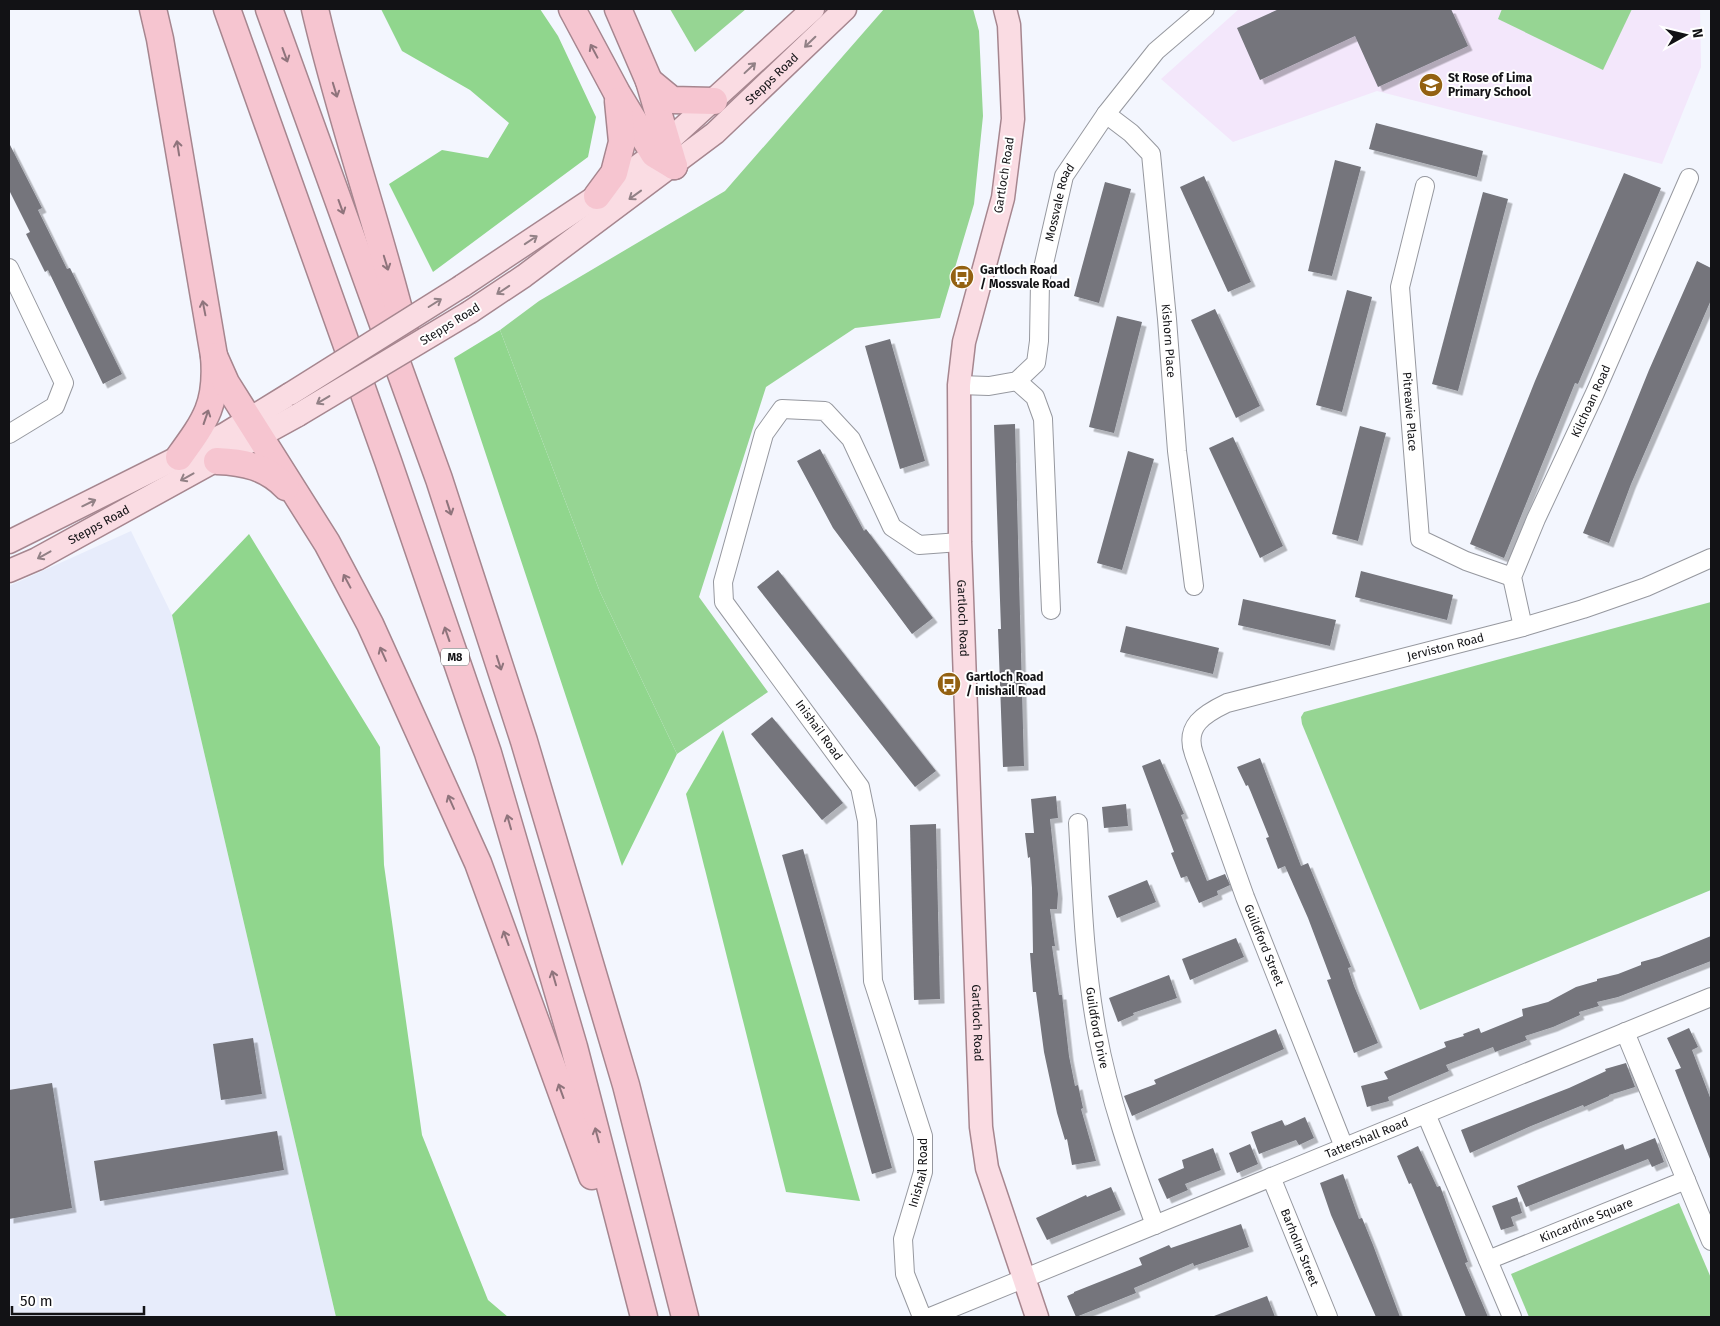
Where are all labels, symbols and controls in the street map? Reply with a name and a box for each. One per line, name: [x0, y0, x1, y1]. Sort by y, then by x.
north arrow: [1660, 10, 1710, 60]
text: N: [1688, 27, 1706, 39]
one-way arrow: [804, 36, 816, 48]
one-way arrow: [589, 44, 598, 59]
one-way arrow: [281, 46, 290, 62]
street label: Stepps Road: [742, 50, 801, 107]
one-way arrow: [743, 62, 756, 74]
place label: St Rose of Lima Primary School: [1448, 71, 1533, 99]
school or university icon: St Rose of Lima Primary School: [1418, 72, 1444, 98]
one-way arrow: [330, 82, 340, 98]
street label: Gartloch Road: [991, 136, 1017, 214]
one-way arrow: [173, 140, 183, 156]
street label: Mossvale Road: [1042, 161, 1077, 243]
one-way arrow: [629, 189, 642, 200]
one-way arrow: [337, 199, 346, 215]
one-way arrow: [524, 234, 538, 244]
one-way arrow: [381, 254, 391, 270]
place label: Gartloch Road / Mossvale Road: [980, 263, 1070, 291]
bus stop icon: Gartloch Road / Mossvale Road: [949, 264, 975, 290]
one-way arrow: [497, 285, 511, 295]
one-way arrow: [428, 297, 442, 308]
street label: Stepps Road: [417, 300, 483, 348]
one-way arrow: [199, 301, 209, 317]
street label: Kishorn Place: [1159, 303, 1178, 378]
street label: Kilchoan Road: [1568, 363, 1613, 440]
street label: Pitreavie Place: [1400, 371, 1420, 452]
one-way arrow: [317, 396, 331, 406]
one-way arrow: [201, 409, 211, 425]
one-way arrow: [180, 473, 195, 482]
one-way arrow: [81, 498, 96, 507]
one-way arrow: [445, 500, 454, 516]
street label: Stepps Road: [66, 502, 132, 547]
one-way arrow: [37, 550, 52, 560]
one-way arrow: [342, 574, 352, 589]
street label: Gartloch Road: [954, 579, 971, 657]
one-way arrow: [442, 626, 452, 642]
street label: Jerviston Road: [1406, 630, 1486, 663]
one-way arrow: [378, 647, 388, 662]
road number: M8: [441, 649, 469, 666]
one-way arrow: [495, 655, 504, 670]
place label: Gartloch Road / Inishail Road: [966, 670, 1046, 698]
bus stop icon: Gartloch Road / Inishail Road: [936, 671, 962, 697]
street label: Inishail Road: [793, 697, 845, 763]
one-way arrow: [445, 795, 455, 810]
one-way arrow: [503, 814, 513, 830]
street label: Guildford Street: [1241, 902, 1287, 988]
one-way arrow: [501, 931, 510, 946]
one-way arrow: [549, 970, 559, 986]
street label: Gartloch Road: [969, 984, 986, 1062]
street label: Guildford Drive: [1083, 986, 1112, 1070]
one-way arrow: [556, 1083, 565, 1099]
street label: Tattershall Road: [1323, 1115, 1410, 1161]
one-way arrow: [592, 1127, 601, 1143]
street label: Inishail Road: [906, 1138, 930, 1209]
street label: Kincardine Square: [1538, 1195, 1635, 1245]
street label: Barholm Street: [1278, 1207, 1322, 1289]
scale bar: [12, 1284, 145, 1316]
text: 50 m: [20, 1292, 53, 1310]

